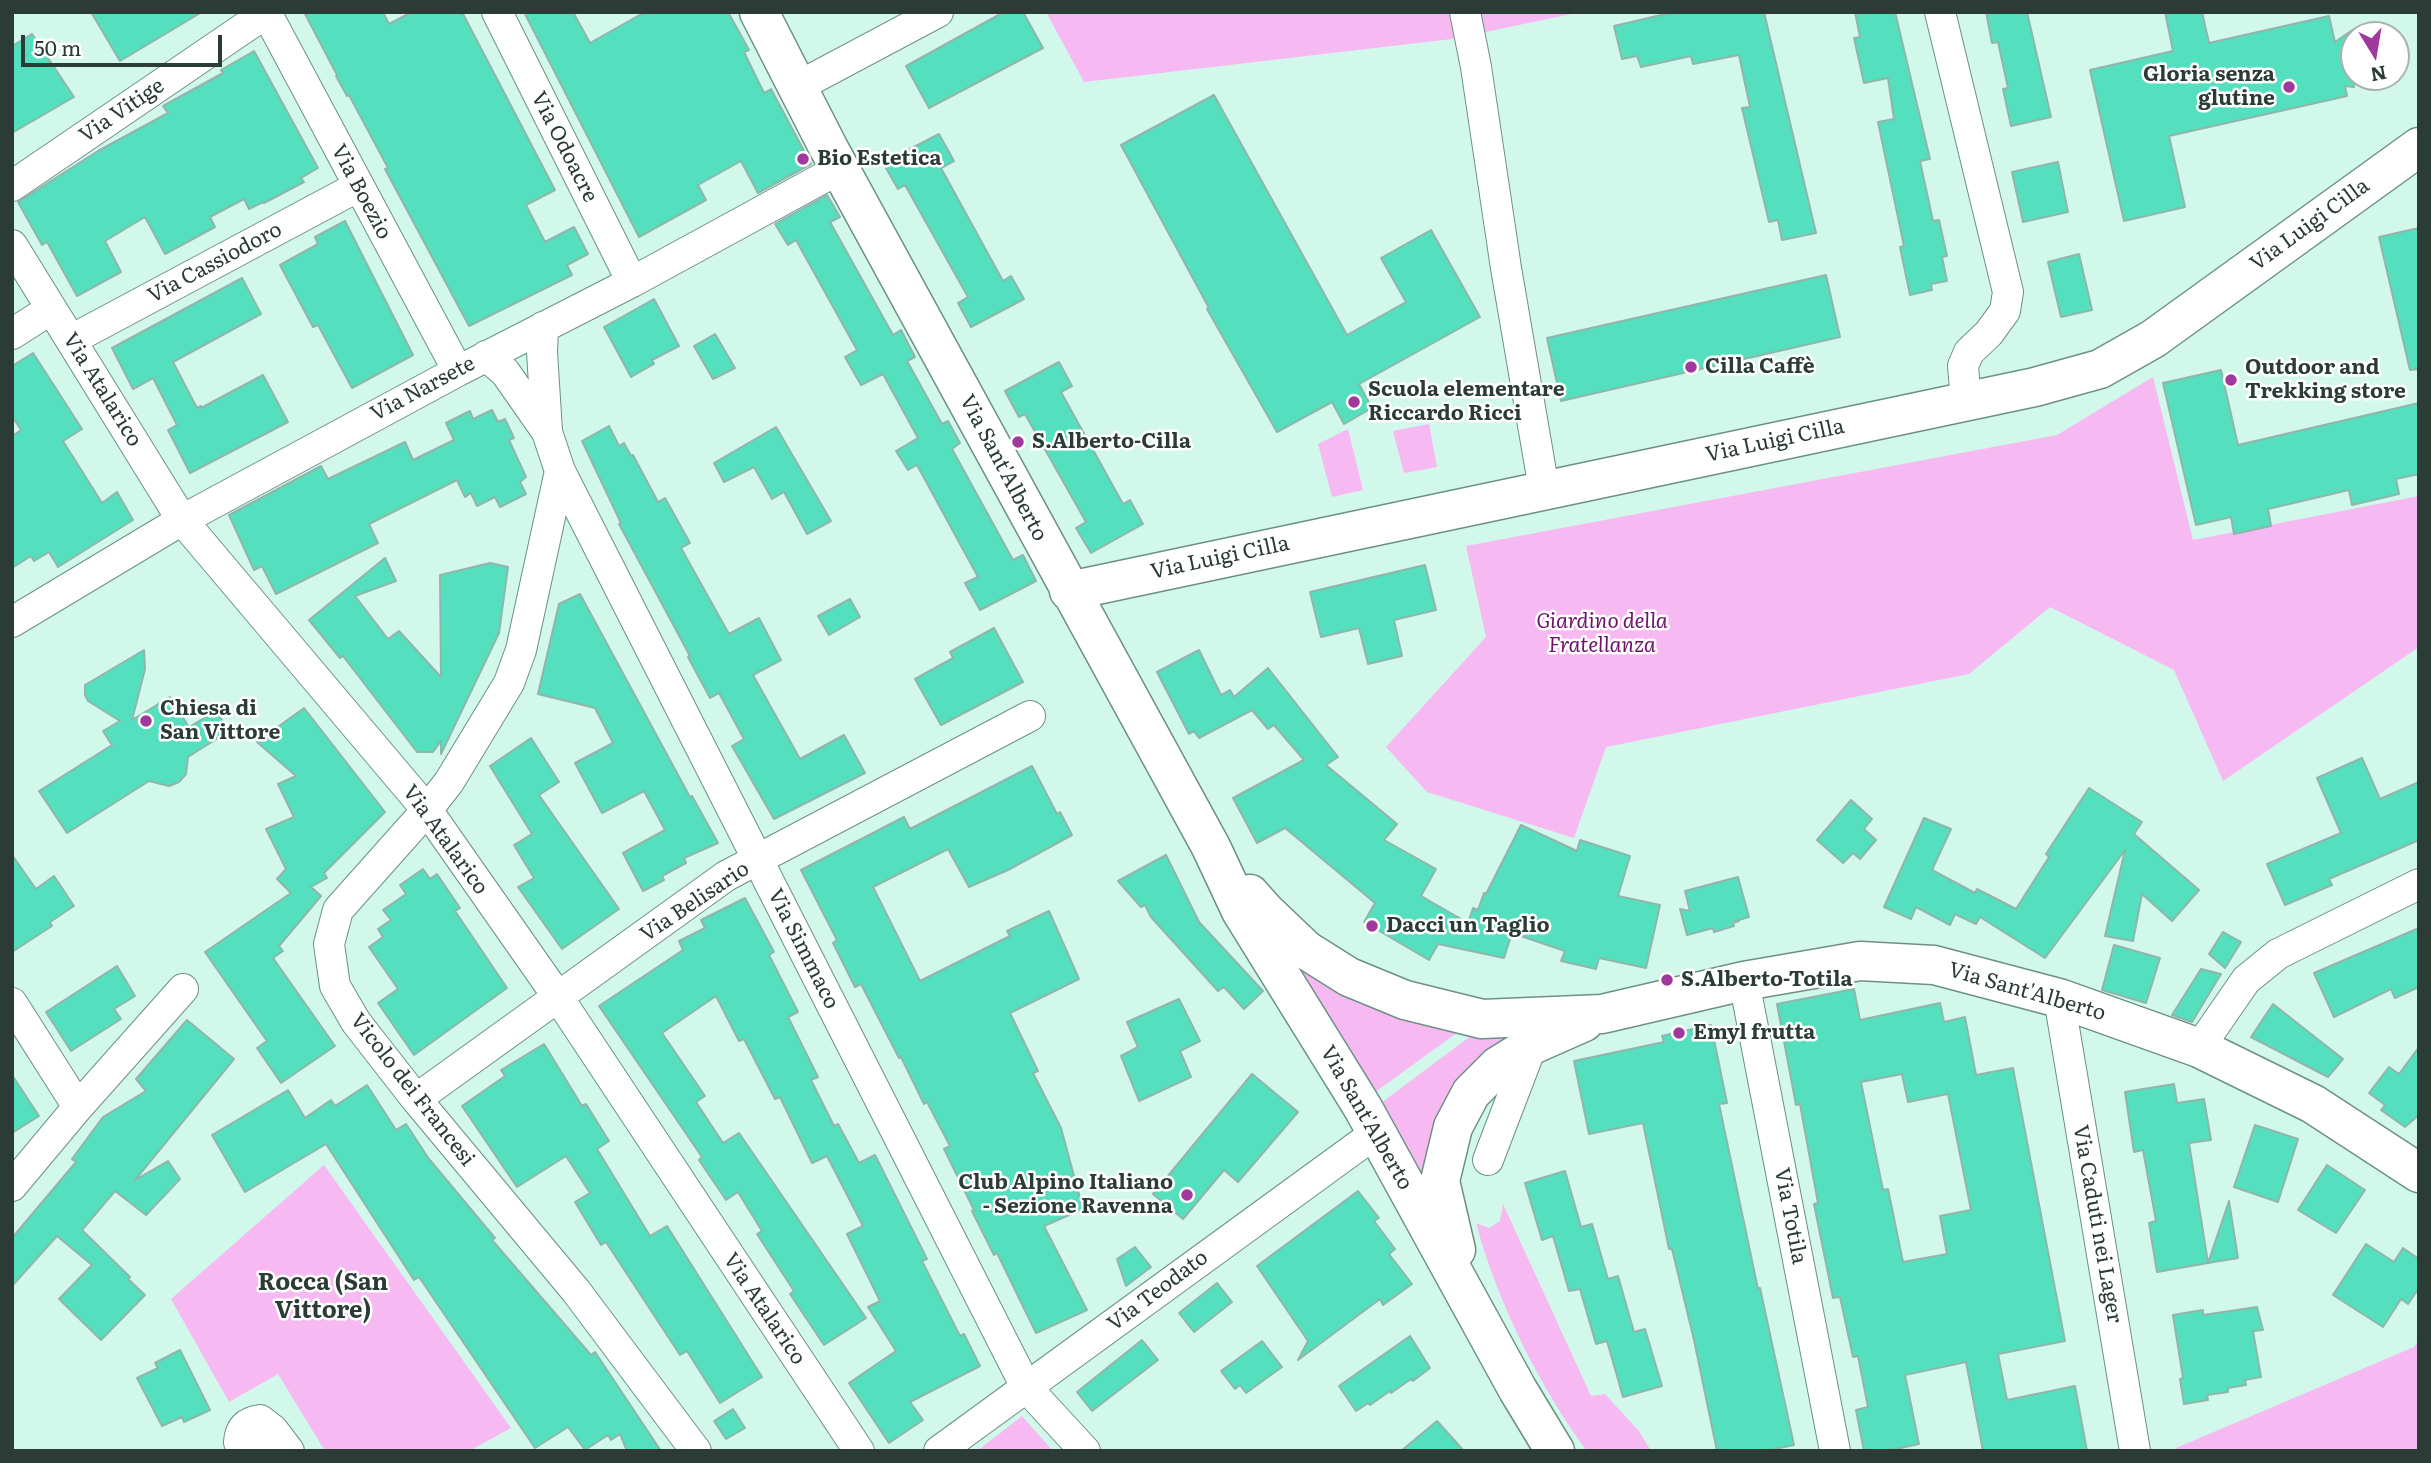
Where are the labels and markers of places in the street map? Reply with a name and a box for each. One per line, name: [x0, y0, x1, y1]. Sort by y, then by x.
place label: Gloria senza glutine: [2143, 62, 2275, 112]
marker: Gloria senza glutine: [2281, 79, 2297, 95]
place label: Bio Estetica: [817, 146, 942, 172]
marker: Bio Estetica: [795, 151, 811, 167]
place label: Cilla Caffè: [1705, 354, 1815, 380]
place label: Outdoor and Trekking store: [2245, 355, 2406, 405]
marker: Cilla Caffè: [1683, 359, 1699, 375]
marker: Outdoor and Trekking store: [2223, 372, 2239, 388]
place label: Scuola elementare Riccardo Ricci: [1368, 377, 1565, 427]
marker: Scuola elementare Riccardo Ricci: [1346, 394, 1362, 410]
place label: S.Alberto-Cilla: [1032, 429, 1191, 455]
marker: S.Alberto-Cilla: [1010, 434, 1026, 450]
place label: Chiesa di San Vittore: [160, 696, 280, 746]
marker: Chiesa di San Vittore: [138, 713, 154, 729]
place label: Dacci un Taglio: [1386, 913, 1550, 939]
marker: Dacci un Taglio: [1364, 918, 1380, 934]
place label: S.Alberto-Totila: [1681, 967, 1853, 993]
marker: S.Alberto-Totila: [1659, 972, 1675, 988]
place label: Emyl frutta: [1693, 1020, 1815, 1046]
marker: Emyl frutta: [1671, 1025, 1687, 1041]
place label: Club Alpino Italiano - Sezione Ravenna: [958, 1170, 1173, 1220]
marker: Club Alpino Italiano - Sezione Ravenna: [1179, 1187, 1195, 1203]

